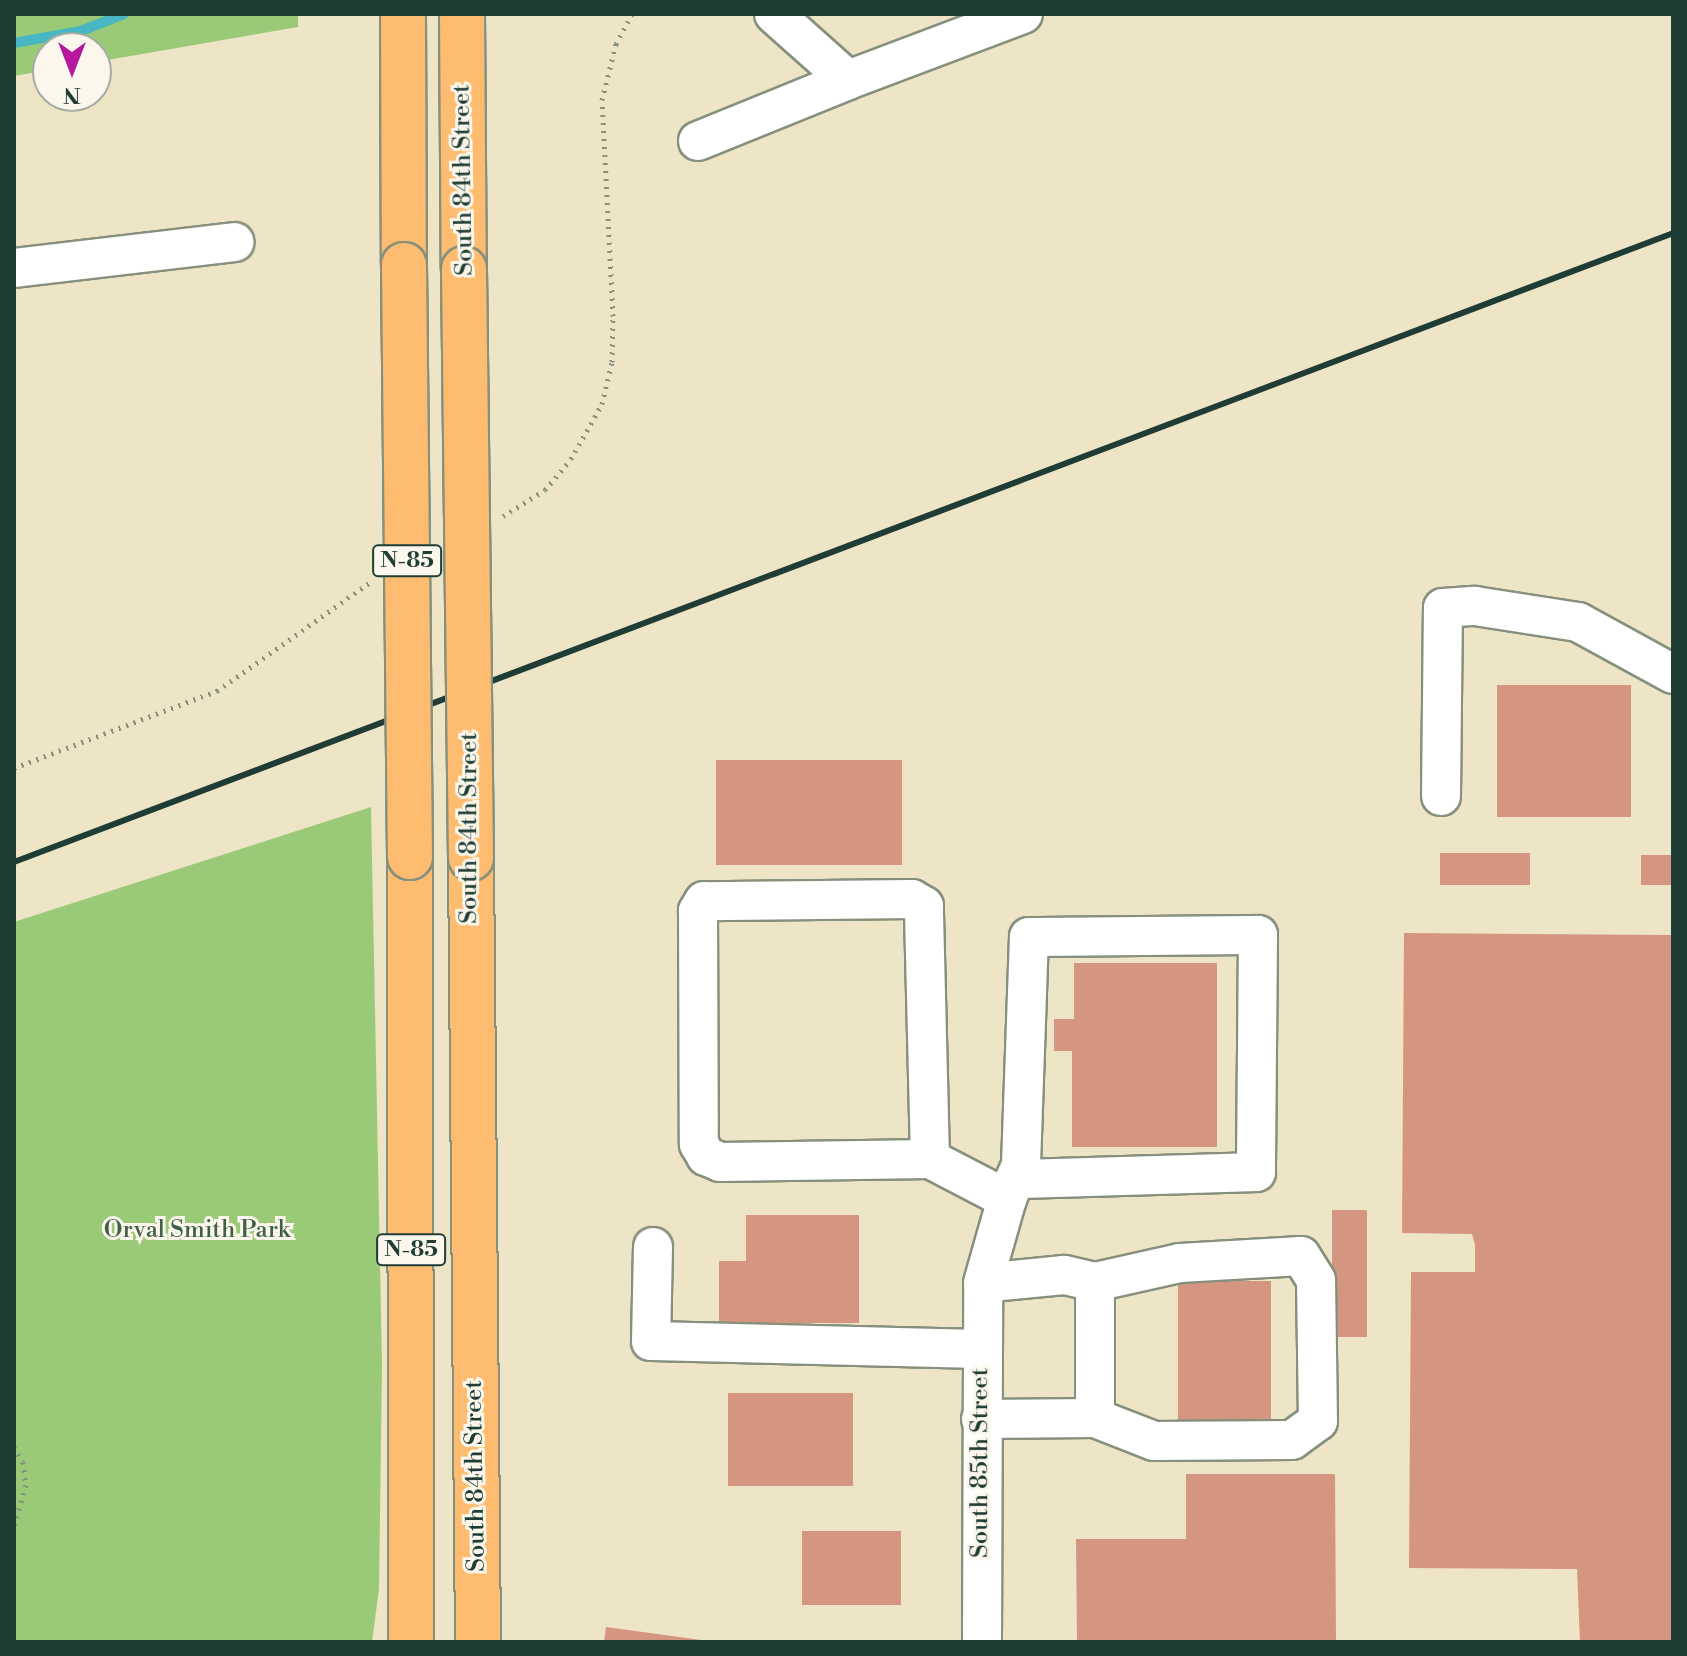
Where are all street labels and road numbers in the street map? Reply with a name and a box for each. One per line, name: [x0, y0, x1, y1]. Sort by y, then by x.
street label: South 84th Street: [448, 84, 480, 276]
road number: N-85: [371, 543, 443, 579]
street label: South 84th Street: [456, 732, 484, 924]
road number: N-85: [375, 1232, 447, 1268]
street label: South 85th Street: [967, 1368, 995, 1558]
street label: South 84th Street: [460, 1380, 492, 1572]

